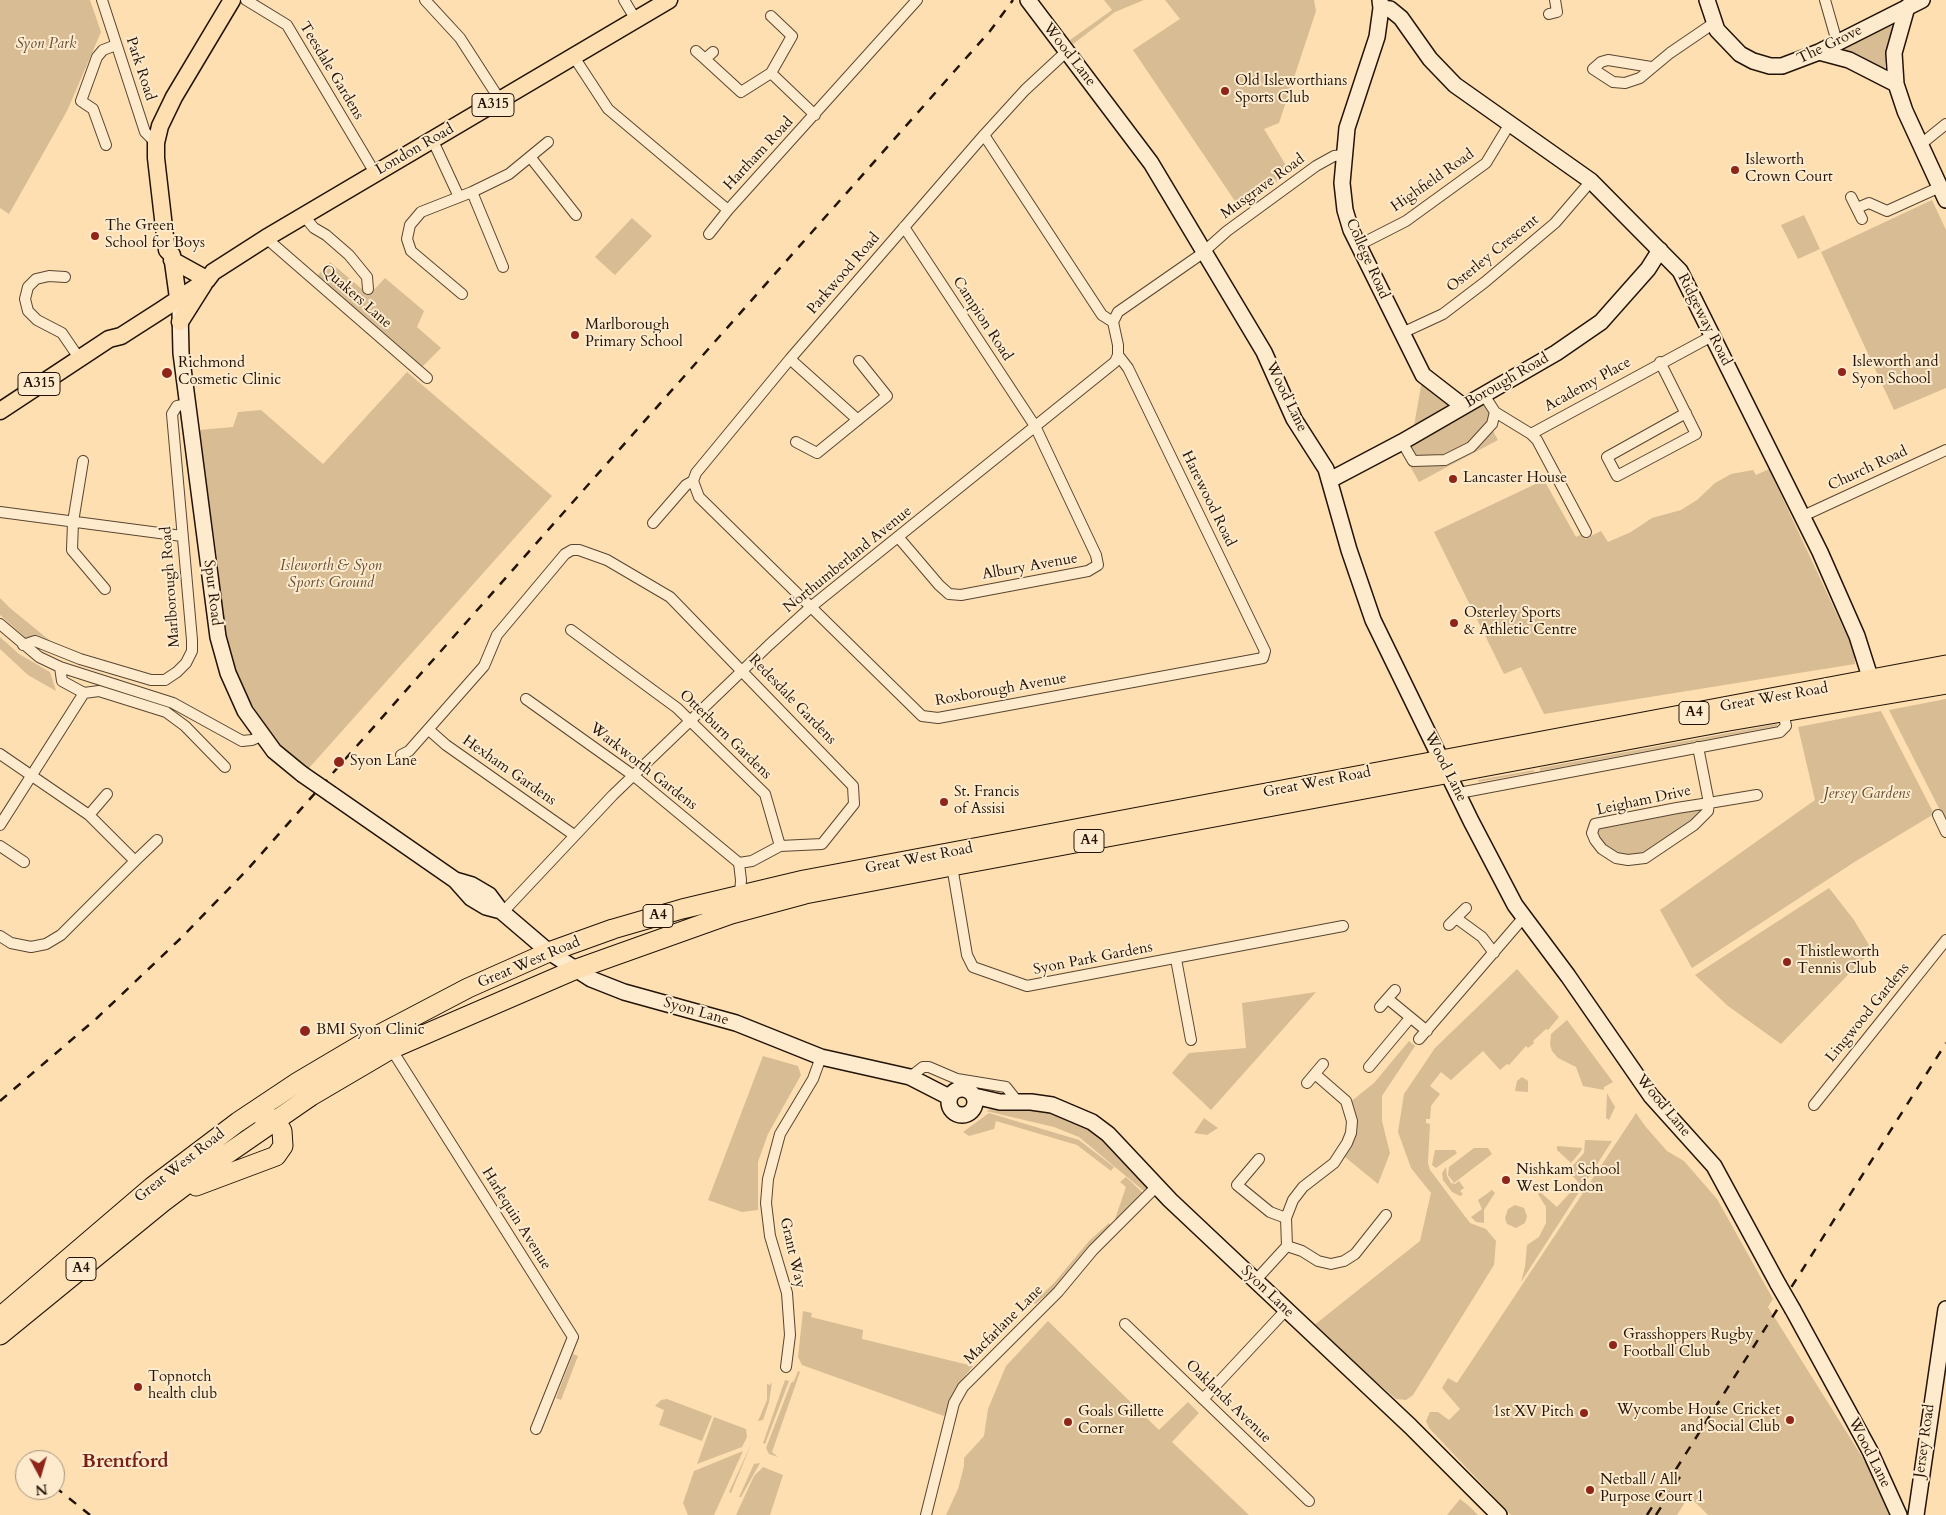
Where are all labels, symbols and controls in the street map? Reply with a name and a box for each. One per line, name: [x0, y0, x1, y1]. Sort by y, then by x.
street label: Teesdale Gardens: [295, 19, 367, 123]
street label: Wood Lane: [1039, 20, 1099, 90]
street label: The Grove: [1795, 22, 1865, 68]
street label: Park Road: [121, 35, 159, 103]
park label: Syon Park: [16, 36, 76, 54]
place label: Old Isleworthians Sports Club: [1235, 73, 1347, 108]
marker: Old Isleworthians Sports Club: [1219, 85, 1231, 97]
road number: A315: [472, 94, 514, 116]
street label: Hartham Road: [720, 114, 798, 194]
street label: London Road: [373, 120, 457, 180]
street label: Highfield Road: [1388, 146, 1478, 216]
street label: Musgrave Road: [1218, 151, 1308, 223]
place label: Isleworth Crown Court: [1745, 152, 1833, 187]
marker: Isleworth Crown Court: [1729, 164, 1741, 176]
street label: Osterley Crescent: [1443, 211, 1543, 297]
street label: College Road: [1341, 216, 1393, 302]
place label: The Green School for Boys: [105, 218, 205, 253]
marker: The Green School for Boys: [89, 230, 101, 242]
street label: Parkwood Road: [804, 230, 884, 318]
street label: Quakers Lane: [317, 261, 395, 333]
street label: Ridgeway Road: [1673, 271, 1735, 369]
street label: Campion Road: [948, 274, 1016, 364]
place label: Marlborough Primary School: [585, 317, 683, 352]
marker: Marlborough Primary School: [569, 329, 581, 341]
street label: Borough Road: [1462, 350, 1552, 412]
street label: Academy Place: [1542, 354, 1634, 416]
place label: Isleworth and Syon School: [1852, 354, 1938, 389]
place label: Richmond Cosmetic Clinic: [178, 355, 281, 390]
street label: Wood Lane: [1261, 359, 1311, 435]
marker: Richmond Cosmetic Clinic: [160, 366, 174, 380]
marker: Isleworth and Syon School: [1836, 366, 1848, 378]
road number: A315: [18, 372, 60, 396]
street label: Church Road: [1825, 443, 1911, 495]
street label: Harewood Road: [1177, 448, 1239, 550]
place label: Lancaster House: [1463, 470, 1567, 488]
marker: Lancaster House: [1447, 473, 1459, 485]
street label: Northumberland Avenue: [780, 503, 916, 617]
street label: Marlborough Road: [158, 526, 184, 648]
street label: Albury Avenue: [981, 550, 1079, 584]
park label: Isleworth & Syon Sports Ground: [280, 558, 382, 593]
street label: Spur Road: [199, 559, 225, 627]
place label: Osterley Sports & Athletic Centre: [1464, 605, 1577, 640]
marker: Osterley Sports & Athletic Centre: [1448, 617, 1460, 629]
street label: Redesdale Gardens: [744, 651, 840, 749]
street label: Roxborough Avenue: [934, 670, 1068, 710]
street label: Great West Road: [1719, 680, 1829, 716]
street label: Otterburn Gardens: [675, 686, 775, 784]
road number: A4: [1679, 701, 1709, 724]
street label: Warkworth Gardens: [586, 719, 700, 815]
street label: Wood Lane: [1420, 729, 1470, 805]
street label: Hexham Gardens: [459, 732, 559, 810]
place label: Syon Lane: [350, 753, 417, 771]
marker: Syon Lane: [332, 755, 346, 769]
street label: Great West Road: [1262, 764, 1372, 802]
street label: Leigham Drive: [1595, 782, 1693, 820]
place label: St. Francis of Assisi: [954, 784, 1019, 819]
park label: Jersey Gardens: [1824, 786, 1910, 804]
marker: St. Francis of Assisi: [938, 796, 950, 808]
road number: A4: [1074, 829, 1104, 852]
street label: Great West Road: [864, 840, 974, 878]
road number: A4: [643, 904, 673, 928]
street label: Great West Road: [475, 933, 583, 993]
street label: Syon Park Gardens: [1032, 939, 1154, 979]
place label: Thistleworth Tennis Club: [1797, 944, 1879, 979]
marker: Thistleworth Tennis Club: [1781, 956, 1793, 968]
street label: Lingwood Gardens: [1822, 960, 1914, 1066]
street label: Syon Lane: [661, 994, 731, 1030]
place label: BMI Syon Clinic: [316, 1022, 425, 1040]
marker: BMI Syon Clinic: [298, 1024, 312, 1038]
street label: Wood Lane: [1632, 1071, 1694, 1141]
street label: Great West Road: [131, 1125, 229, 1207]
place label: Nishkam School West London: [1516, 1162, 1620, 1197]
street label: Harlequin Avenue: [477, 1165, 555, 1273]
marker: Nishkam School West London: [1500, 1174, 1512, 1186]
street label: Grant Way: [775, 1216, 809, 1290]
road number: A4: [66, 1258, 96, 1280]
street label: Syon Lane: [1237, 1262, 1297, 1322]
street label: Macfarlane Lane: [961, 1282, 1047, 1368]
place label: Grasshoppers Rugby Football Club: [1623, 1327, 1754, 1362]
marker: Grasshoppers Rugby Football Club: [1607, 1339, 1619, 1351]
street label: Oaklands Avenue: [1181, 1357, 1275, 1447]
place label: Topnotch health club: [148, 1369, 217, 1404]
marker: Topnotch health club: [132, 1381, 144, 1393]
place label: Wycombe House Cricket and Social Club: [1617, 1402, 1780, 1437]
street label: Jersey Road: [1911, 1403, 1939, 1479]
place label: Goals Gillette Corner: [1078, 1404, 1164, 1439]
place label: 1st XV Pitch: [1493, 1404, 1574, 1422]
marker: 1st XV Pitch: [1578, 1407, 1590, 1419]
marker: Wycombe House Cricket and Social Club: [1784, 1414, 1796, 1426]
street label: Wood Lane: [1844, 1415, 1894, 1491]
marker: Goals Gillette Corner: [1062, 1416, 1074, 1428]
north arrow: [15, 1450, 65, 1500]
district label: Brentford: [81, 1450, 169, 1474]
place label: Netball / All Purpose Court 1: [1600, 1472, 1704, 1507]
text: N: [34, 1479, 49, 1500]
marker: Netball / All Purpose Court 1: [1584, 1484, 1596, 1496]

